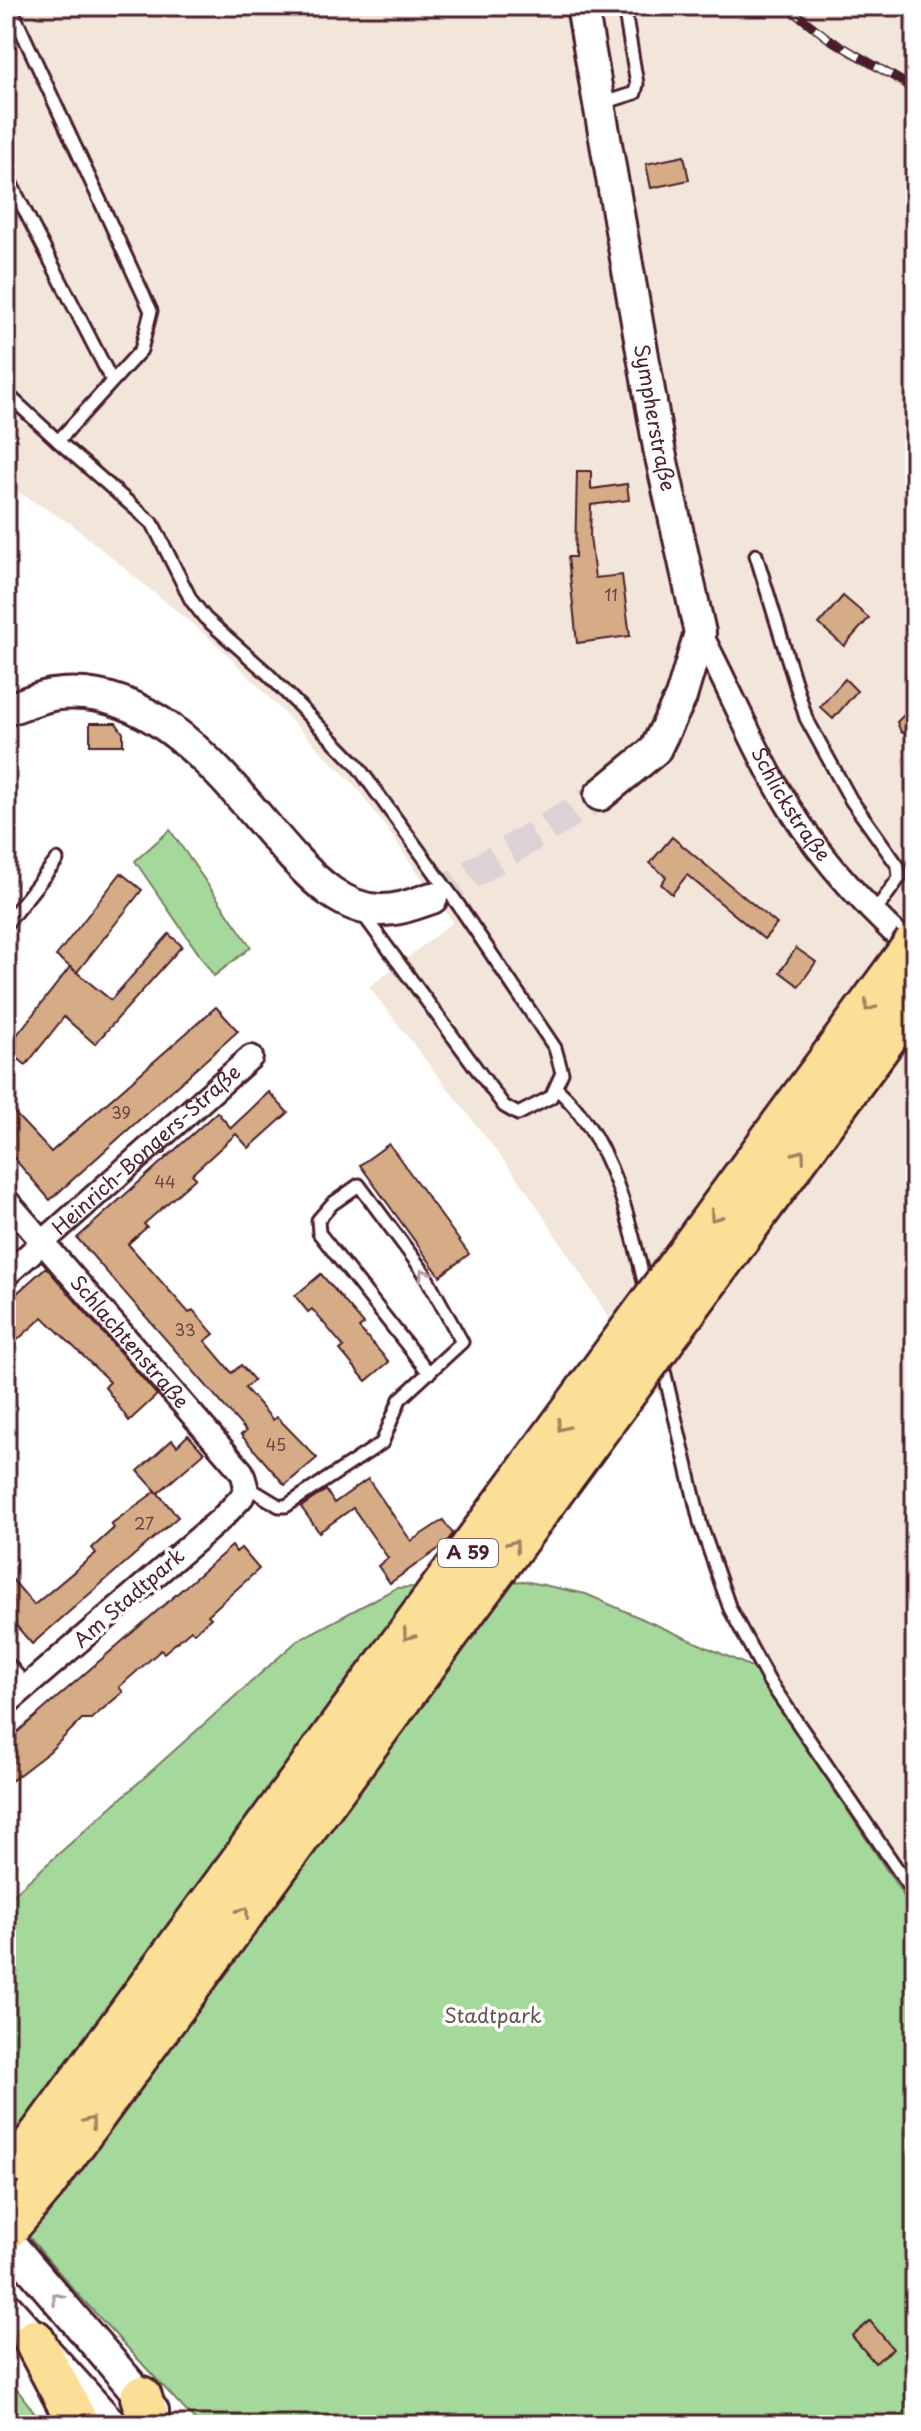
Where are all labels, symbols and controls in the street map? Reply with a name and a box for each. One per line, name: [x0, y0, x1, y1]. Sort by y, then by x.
street label: Sympherstraße: [627, 342, 684, 494]
house number: 11: [604, 582, 618, 606]
street label: Schlickstraße: [744, 741, 838, 868]
one-way arrow: [864, 997, 879, 1012]
street label: Heinrich-Bongers-Straße: [45, 1057, 247, 1241]
house number: 39: [111, 1100, 131, 1124]
one-way arrow: [791, 1149, 805, 1163]
house number: 44: [154, 1169, 176, 1193]
one-way arrow: [711, 1207, 725, 1222]
street label: Schlachtenstraße: [63, 1268, 197, 1415]
one-way arrow: [418, 1268, 433, 1283]
house number: 33: [174, 1317, 196, 1341]
one-way arrow: [557, 1417, 572, 1432]
house number: 45: [266, 1432, 286, 1456]
house number: 27: [134, 1511, 154, 1535]
road number: A 59: [438, 1539, 498, 1567]
one-way arrow: [505, 1539, 519, 1554]
street label: Am Stadtpark: [66, 1541, 190, 1654]
one-way arrow: [403, 1627, 418, 1641]
one-way arrow: [234, 1907, 249, 1921]
park label: Stadtpark: [444, 2000, 542, 2030]
one-way arrow: [80, 2116, 95, 2130]
one-way arrow: [52, 2293, 67, 2308]

